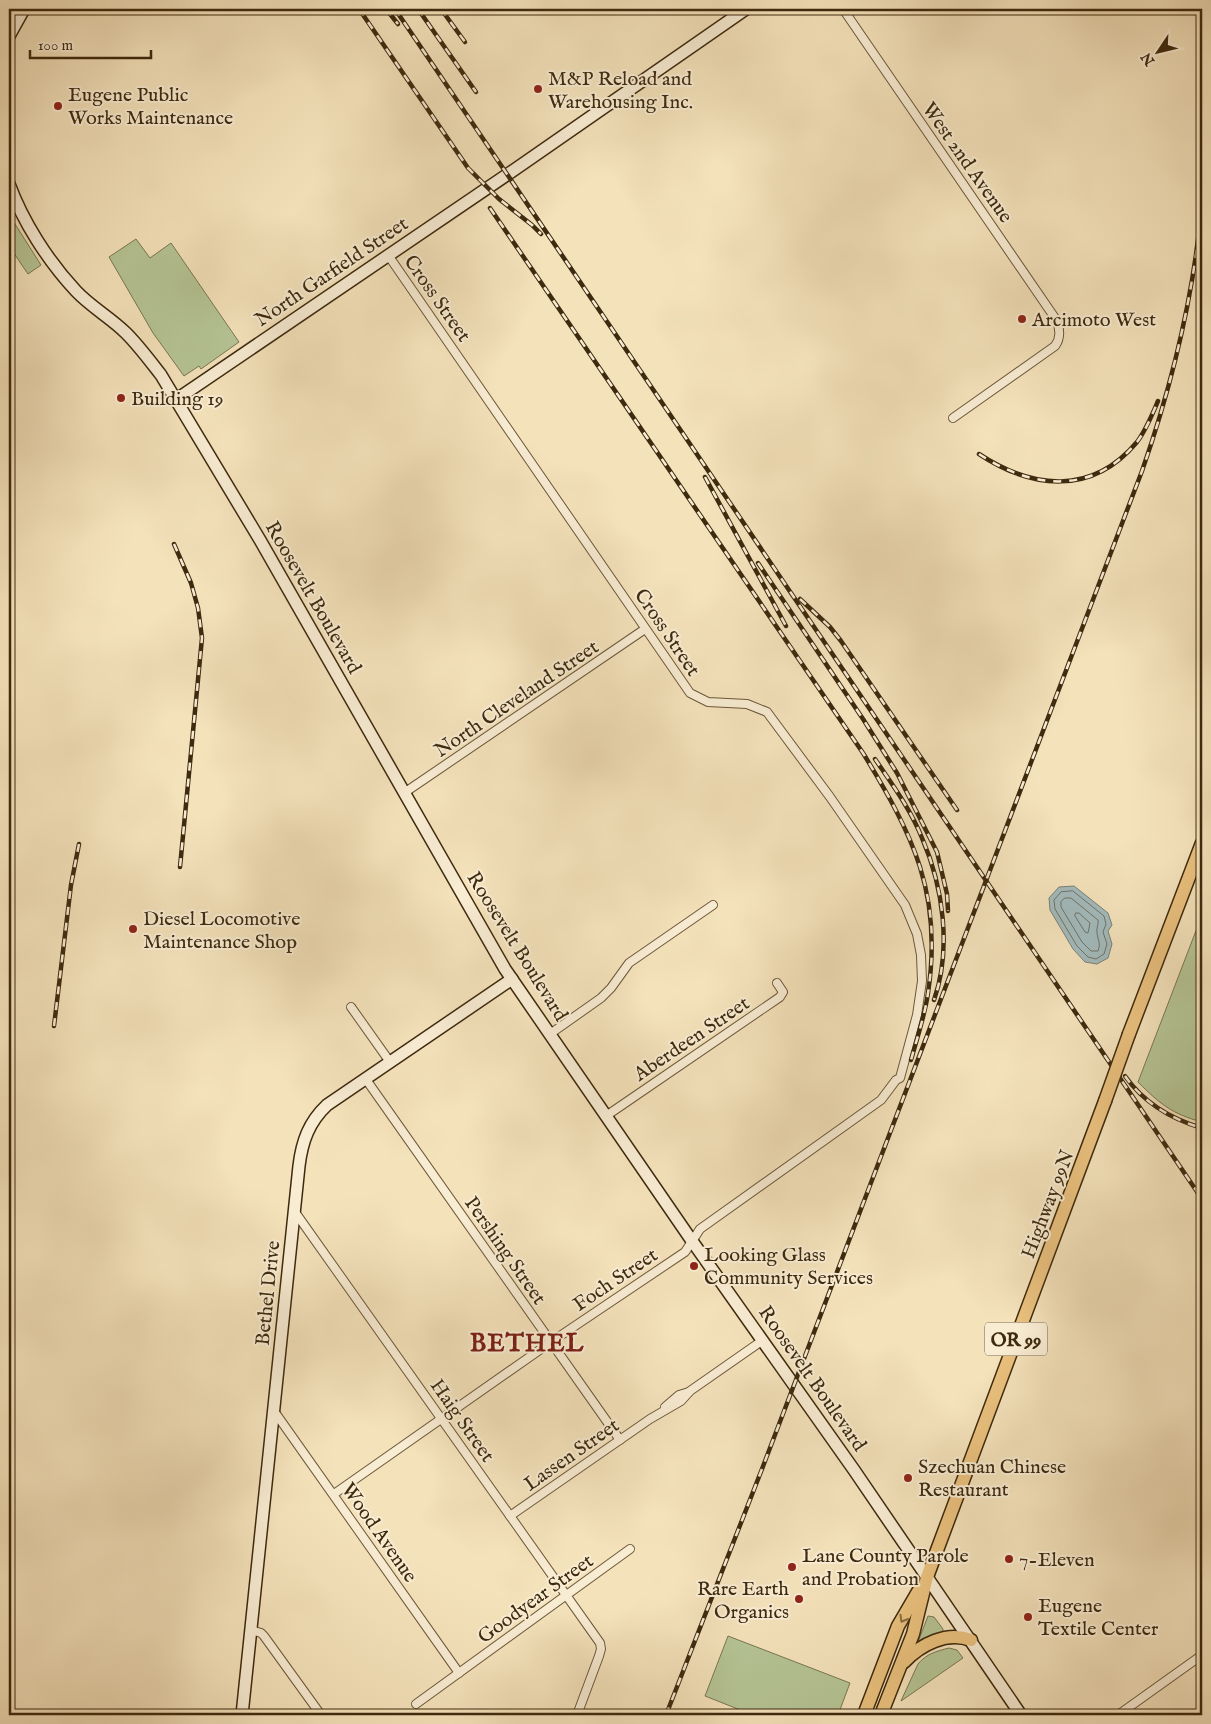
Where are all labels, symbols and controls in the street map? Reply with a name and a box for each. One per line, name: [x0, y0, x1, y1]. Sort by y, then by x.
scale bar: [30, 28, 151, 60]
north arrow: [1134, 28, 1184, 78]
text: 100 m: [38, 36, 74, 55]
text: N: [1137, 49, 1160, 70]
place label: M&P Reload and Warehousing Inc.: [548, 67, 693, 115]
place label: Eugene Public Works Maintenance: [68, 83, 233, 131]
marker: M&P Reload and Warehousing Inc.: [532, 83, 544, 95]
street label: West 2nd Avenue: [916, 98, 1018, 228]
marker: Eugene Public Works Maintenance: [52, 100, 64, 112]
street label: North Garfield Street: [250, 212, 413, 333]
street label: Cross Street: [398, 251, 476, 347]
place label: Arcimoto West: [1031, 308, 1156, 333]
marker: Arcimoto West: [1016, 313, 1028, 325]
place label: Building 19: [131, 387, 223, 412]
marker: Building 19: [115, 392, 127, 404]
street label: Roosevelt Boulevard: [259, 517, 367, 679]
street label: Cross Street: [628, 584, 705, 682]
street label: North Cleveland Street: [430, 635, 604, 764]
street label: Roosevelt Boulevard: [461, 867, 573, 1027]
place label: Diesel Locomotive Maintenance Shop: [143, 907, 300, 955]
marker: Diesel Locomotive Maintenance Shop: [127, 923, 139, 935]
street label: Aberdeen Street: [628, 991, 755, 1088]
street label: Highway 99N: [1016, 1147, 1081, 1262]
street label: Pershing Street: [458, 1192, 551, 1310]
street label: Bethel Drive: [251, 1239, 286, 1347]
street label: Foch Street: [569, 1243, 663, 1318]
place label: Looking Glass Community Services: [704, 1243, 873, 1291]
marker: Looking Glass Community Services: [688, 1260, 700, 1272]
street label: Roosevelt Boulevard: [752, 1301, 871, 1457]
road number: OR 99: [985, 1322, 1047, 1356]
district label: BETHEL: [470, 1328, 585, 1360]
street label: Haig Street: [424, 1374, 500, 1467]
street label: Lassen Street: [519, 1413, 625, 1497]
place label: Szechuan Chinese Restaurant: [918, 1455, 1066, 1503]
marker: Szechuan Chinese Restaurant: [902, 1472, 914, 1484]
street label: Wood Avenue: [335, 1478, 422, 1587]
place label: Lane County Parole and Probation: [802, 1544, 969, 1592]
place label: 7-Eleven: [1019, 1548, 1095, 1573]
street label: Goodyear Street: [473, 1549, 599, 1650]
marker: 7-Eleven: [1003, 1553, 1015, 1565]
marker: Lane County Parole and Probation: [786, 1561, 798, 1573]
place label: Rare Earth Organics: [697, 1577, 789, 1625]
marker: Rare Earth Organics: [793, 1593, 805, 1605]
place label: Eugene Textile Center: [1038, 1594, 1159, 1642]
marker: Eugene Textile Center: [1022, 1611, 1034, 1623]
one-way arrow: [899, 1614, 909, 1623]

